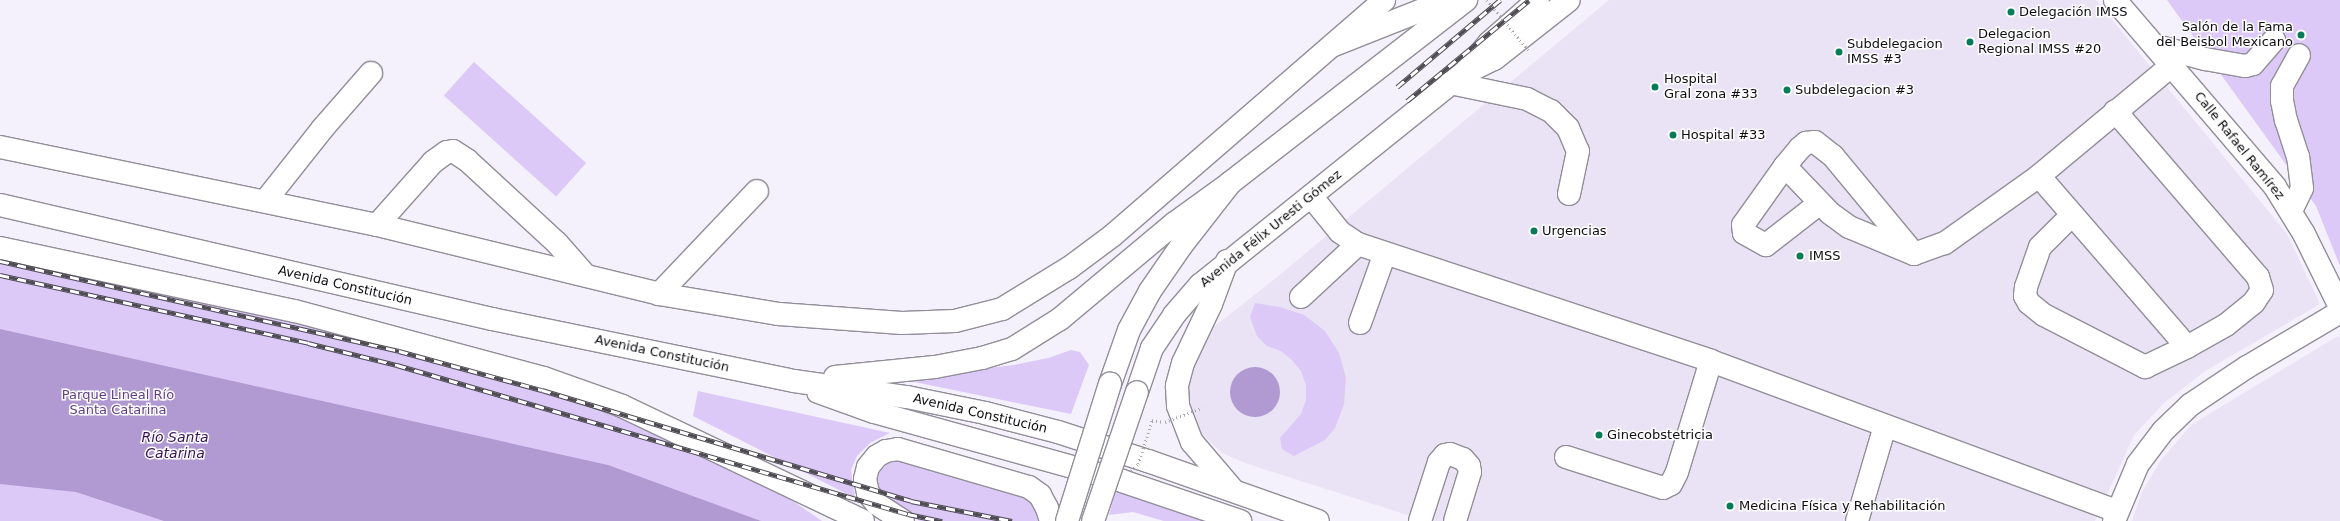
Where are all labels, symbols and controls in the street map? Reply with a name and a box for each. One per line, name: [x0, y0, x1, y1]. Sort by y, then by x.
place label: Delegación IMSS: [2019, 4, 2127, 20]
marker: Delegación IMSS: [2006, 7, 2016, 17]
place label: Salón de la Fama del Beisbol Mexicano: [2156, 20, 2293, 51]
place label: Delegacion Regional IMSS #20: [1978, 27, 2101, 58]
marker: Salón de la Fama del Beisbol Mexicano: [2296, 30, 2306, 40]
place label: Subdelegacion IMSS #3: [1847, 37, 1943, 68]
marker: Delegacion Regional IMSS #20: [1965, 37, 1975, 47]
marker: Subdelegacion IMSS #3: [1834, 47, 1844, 57]
place label: Hospital Gral zona #33: [1664, 72, 1758, 103]
marker: Hospital Gral zona #33: [1649, 81, 1661, 93]
place label: Subdelegacion #3: [1795, 82, 1914, 98]
marker: Subdelegacion #3: [1782, 85, 1792, 95]
street label: Calle Rafael Ramírez: [2191, 89, 2287, 203]
place label: Hospital #33: [1681, 127, 1766, 143]
marker: Hospital #33: [1668, 130, 1678, 140]
street label: Avenida Félix Uresti Gómez: [1197, 167, 1345, 291]
place label: Urgencias: [1542, 223, 1607, 239]
marker: Urgencias: [1529, 226, 1539, 236]
place label: IMSS: [1809, 248, 1841, 264]
marker: IMSS: [1794, 250, 1806, 262]
street label: Avenida Constitución: [276, 263, 414, 309]
street label: Avenida Constitución: [593, 332, 731, 376]
park label: Parque Lineal Río Santa Catarina: [62, 388, 174, 419]
street label: Avenida Constitución: [911, 391, 1049, 437]
place label: Ginecobstetricia: [1607, 427, 1713, 443]
water label: Río Santa Catarina: [141, 429, 209, 462]
marker: Ginecobstetricia: [1594, 430, 1604, 440]
place label: Medicina Física y Rehabilitación: [1739, 498, 1945, 514]
marker: Medicina Física y Rehabilitación: [1724, 500, 1736, 512]

